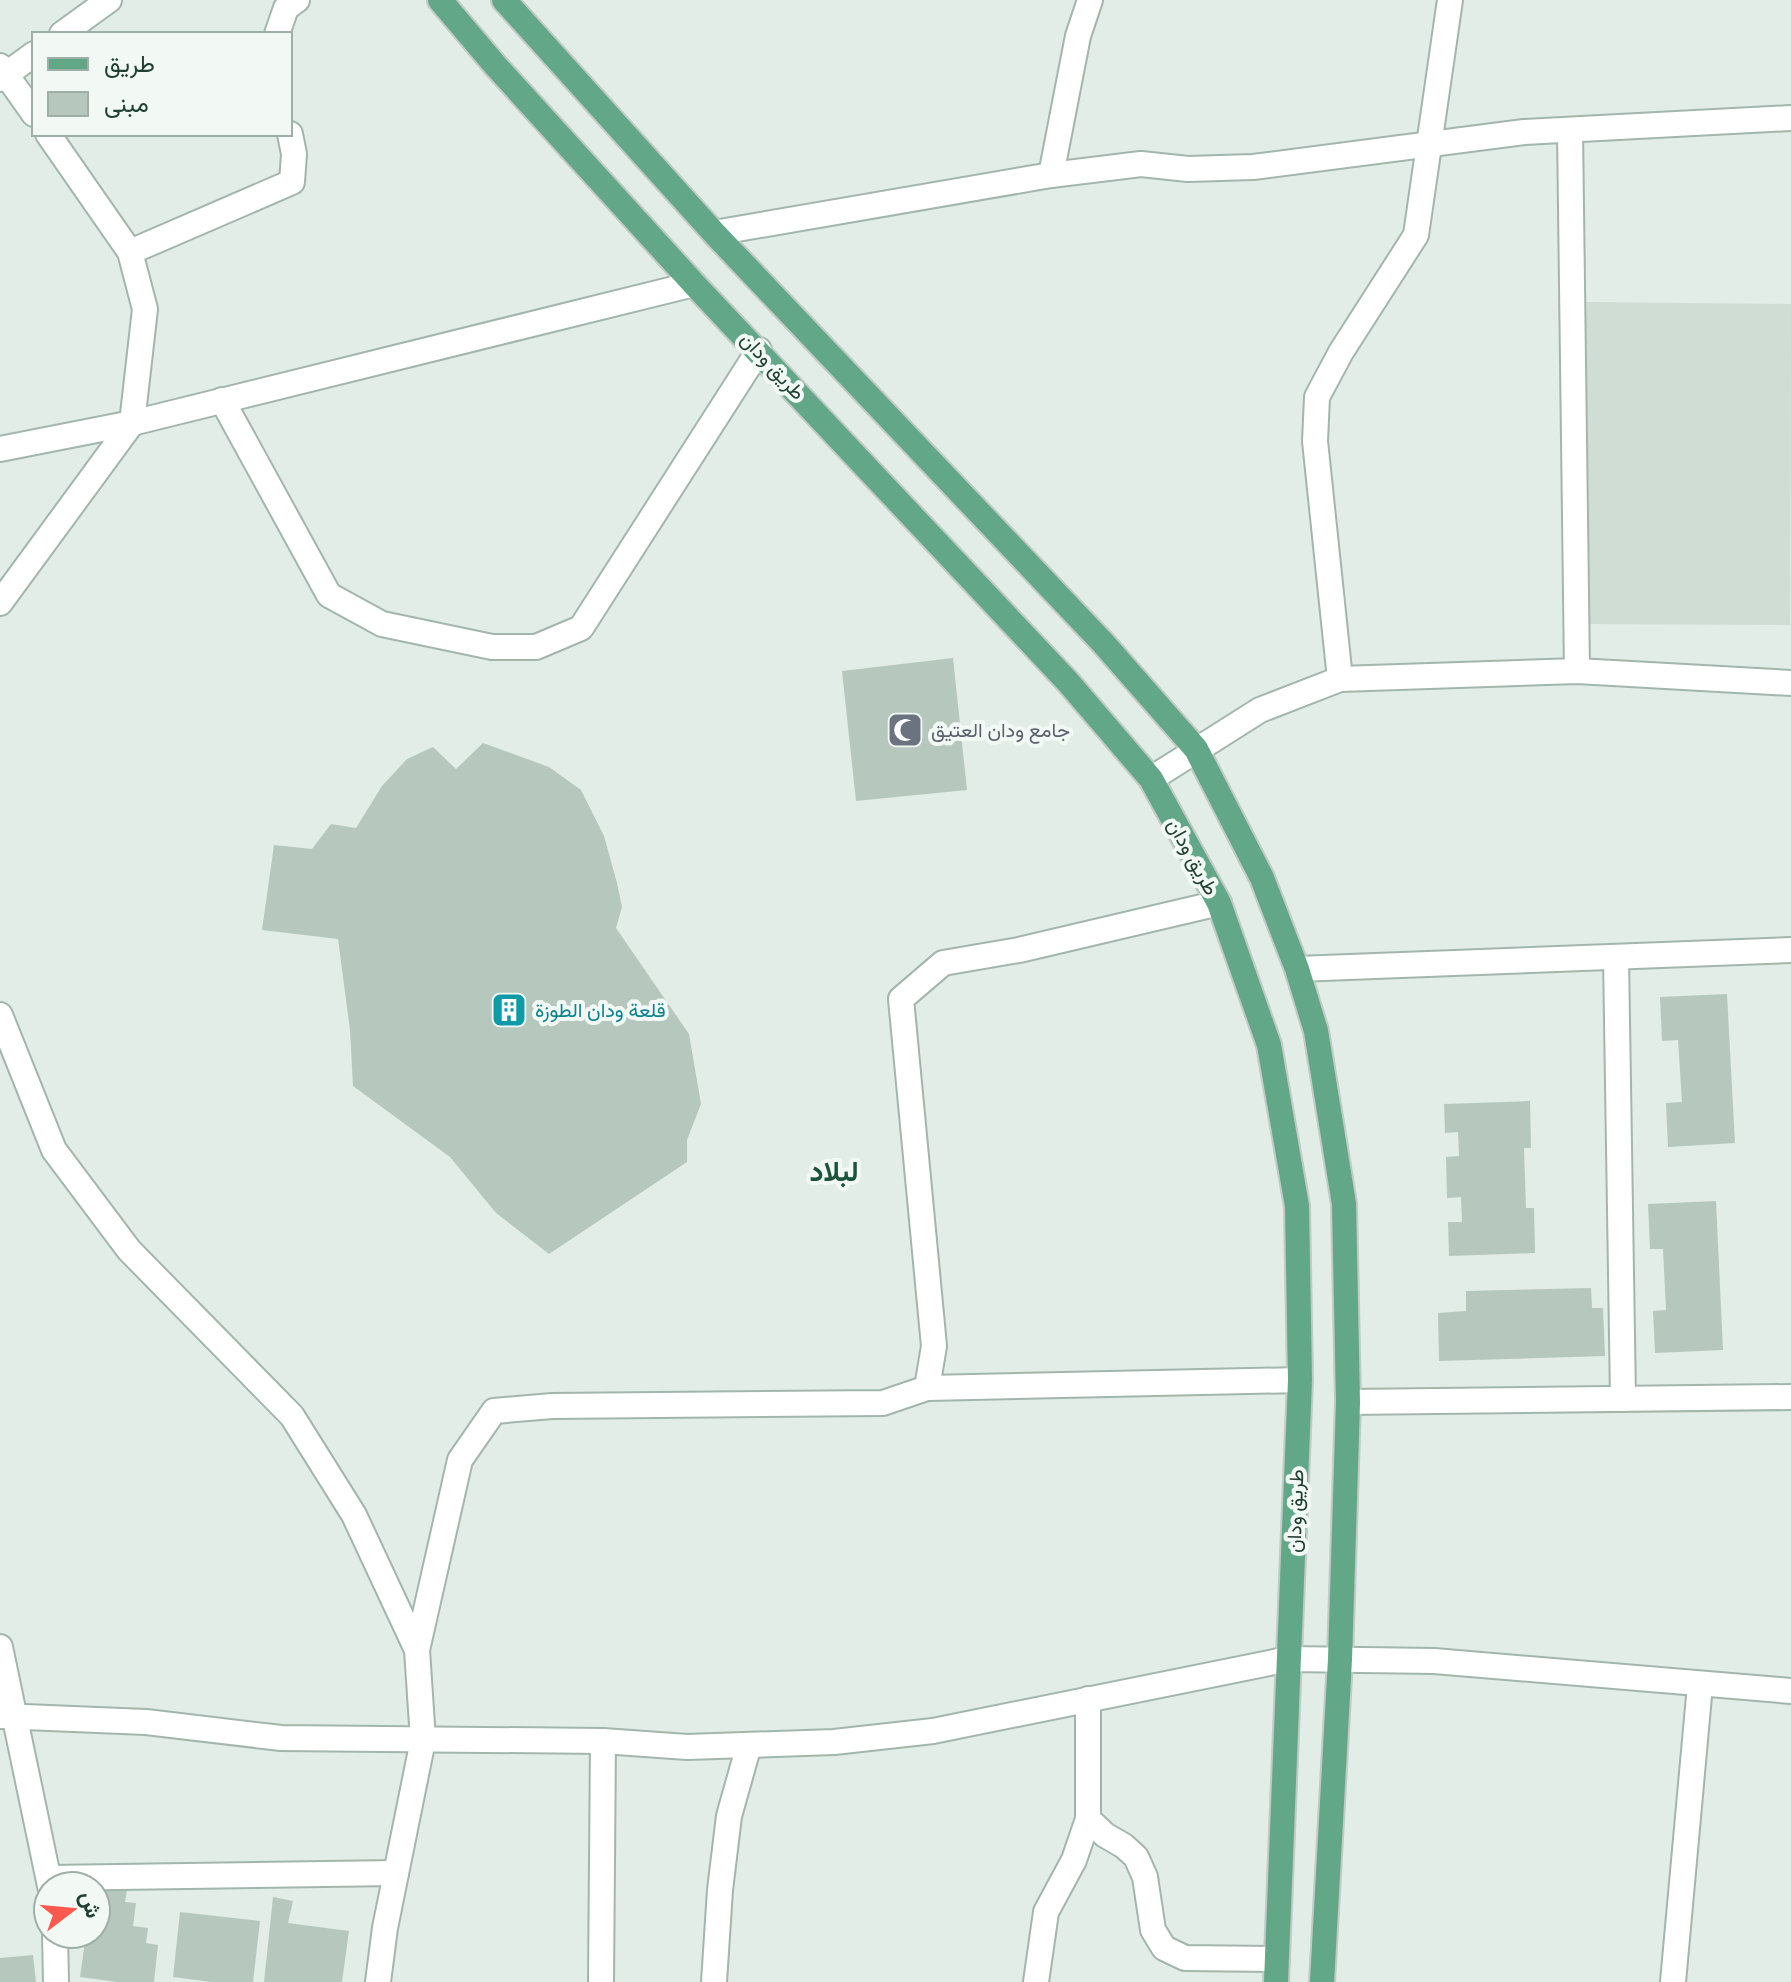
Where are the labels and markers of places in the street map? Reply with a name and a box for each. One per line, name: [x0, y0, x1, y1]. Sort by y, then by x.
mosque icon: جامع ودان العتيق: [886, 711, 924, 749]
place label: جامع ودان العتيق: [931, 718, 1070, 744]
building icon: قلعة ودان الطوزة: [490, 991, 528, 1029]
place label: قلعة ودان الطوزة: [535, 998, 666, 1023]

